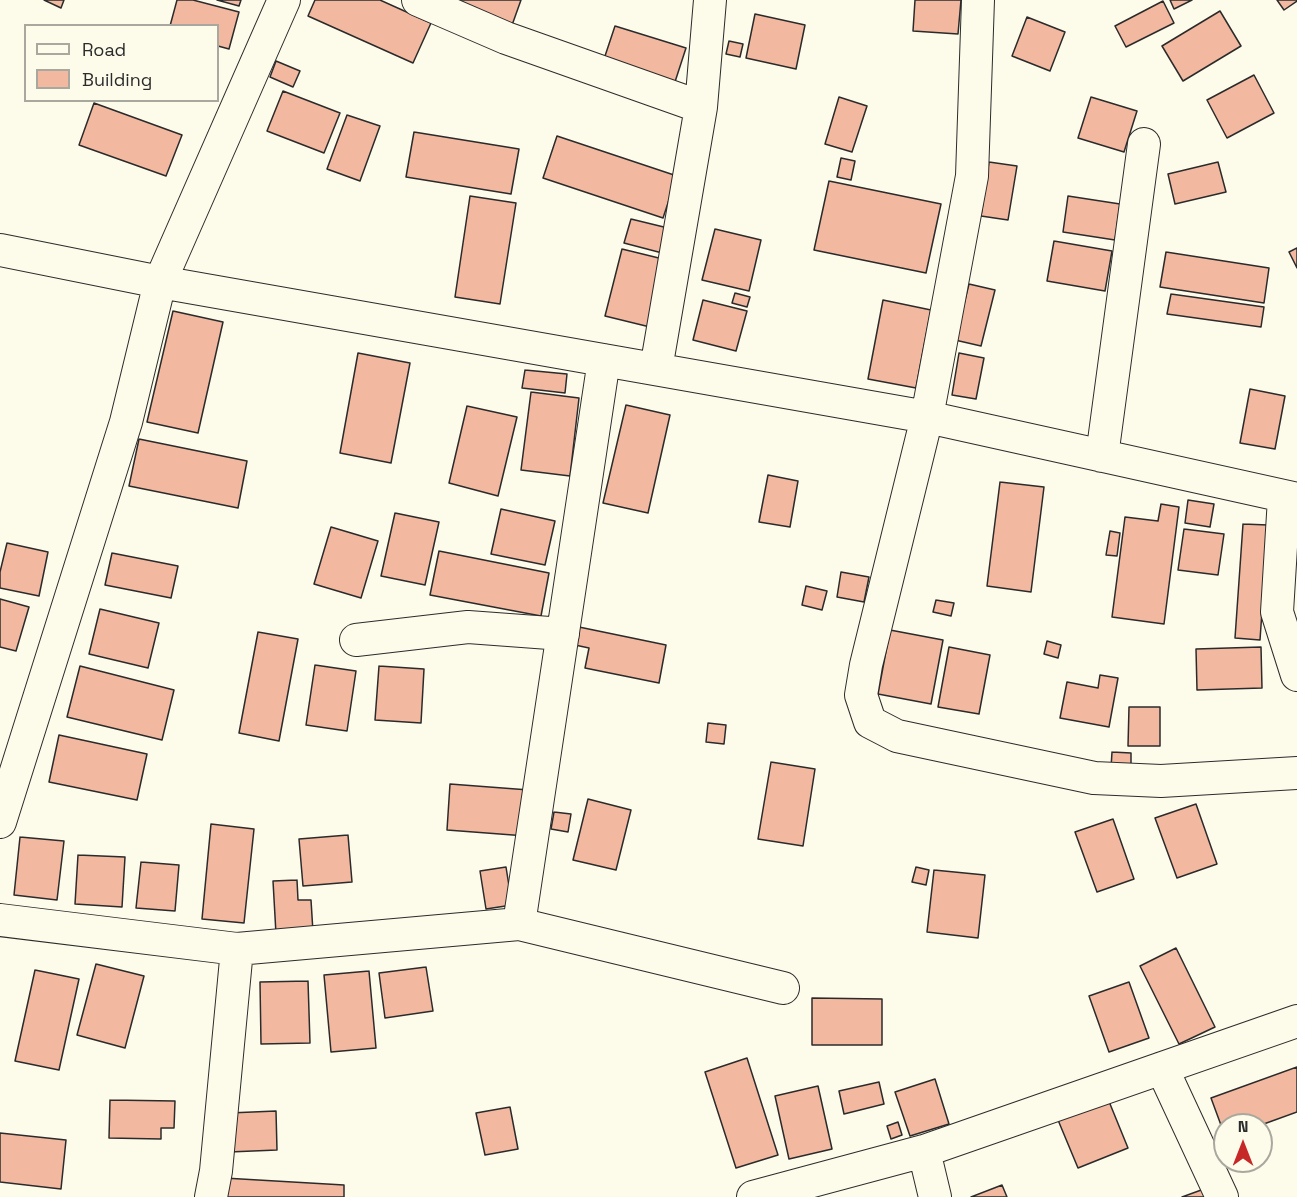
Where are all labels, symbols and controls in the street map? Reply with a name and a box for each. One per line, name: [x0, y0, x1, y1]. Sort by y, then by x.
legend: [24, 24, 219, 102]
text: Road: [82, 38, 126, 61]
text: Building: [82, 68, 152, 91]
north arrow: [1213, 1113, 1273, 1173]
text: N: [1238, 1116, 1248, 1137]

